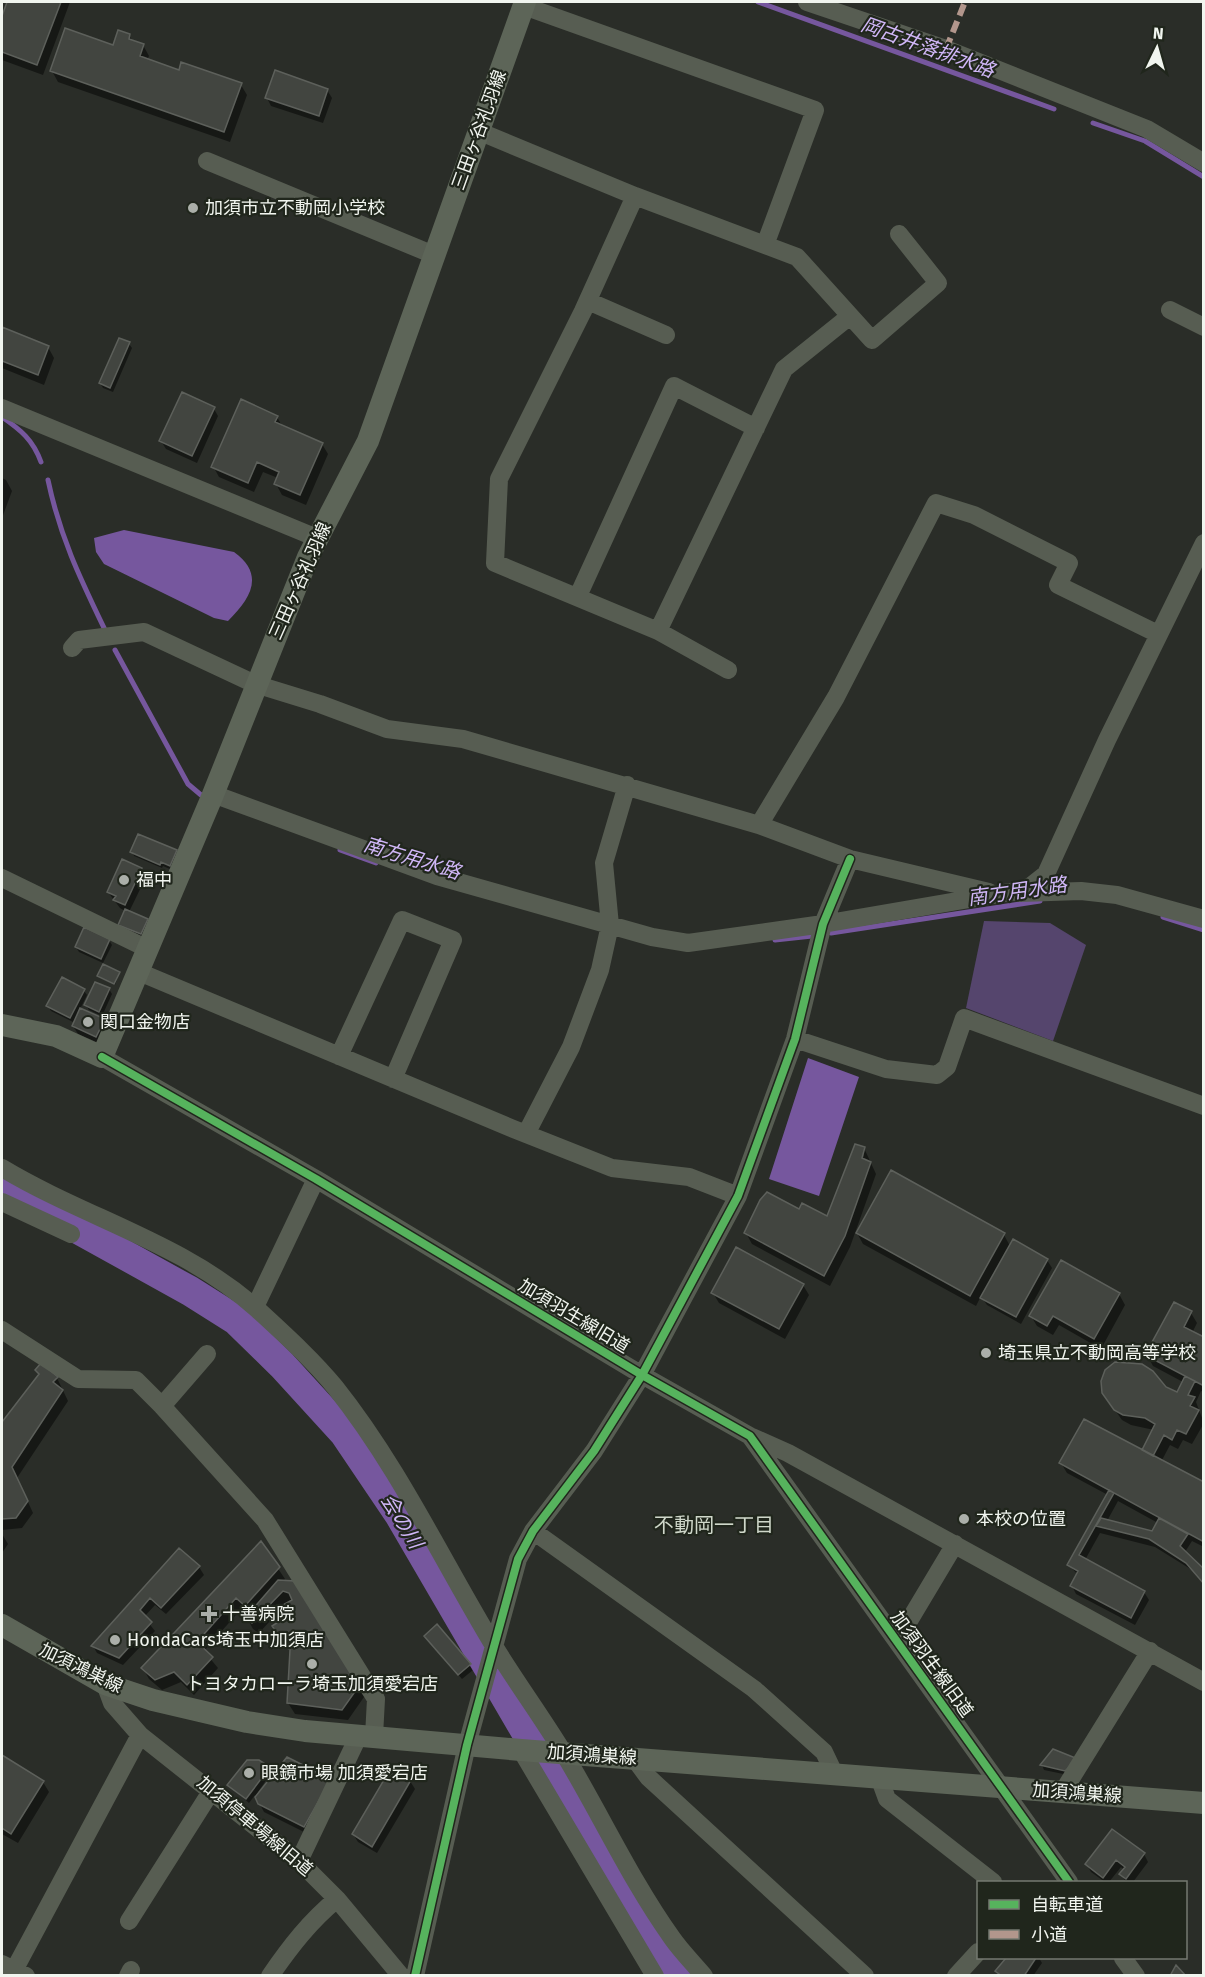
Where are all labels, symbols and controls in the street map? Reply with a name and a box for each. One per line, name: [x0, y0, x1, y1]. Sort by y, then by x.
water label: 岡古井落排水路: [858, 12, 1000, 83]
north arrow: [1127, 18, 1187, 78]
text: N: [1152, 24, 1164, 43]
street label: 三田ヶ谷礼羽線: [447, 67, 511, 193]
place label: 加須市立不動岡小学校: [205, 197, 385, 219]
marker: 加須市立不動岡小学校: [186, 201, 200, 215]
street label: 三田ヶ谷礼羽線: [264, 519, 336, 643]
water label: 南方用水路: [361, 832, 465, 885]
place label: 福中: [136, 869, 172, 891]
water label: 南方用水路: [966, 872, 1070, 910]
marker: 福中: [117, 873, 131, 887]
place label: 関口金物店: [100, 1011, 190, 1033]
marker: 関口金物店: [81, 1015, 95, 1029]
street label: 加須羽生線旧道: [514, 1274, 634, 1358]
place label: 埼玉県立不動岡高等学校: [998, 1342, 1196, 1364]
marker: 埼玉県立不動岡高等学校: [979, 1346, 993, 1360]
water label: 会の川: [376, 1489, 429, 1554]
place label: 本校の位置: [976, 1508, 1066, 1530]
marker: 本校の位置: [957, 1512, 971, 1526]
district label: 不動岡一丁目: [654, 1513, 774, 1537]
place label: 十善病院: [222, 1603, 294, 1625]
marker: 十善病院: [200, 1605, 218, 1623]
street label: 加須羽生線旧道: [886, 1607, 978, 1721]
place label: HondaCars埼玉中加須店: [127, 1629, 324, 1651]
marker: HondaCars埼玉中加須店: [108, 1633, 122, 1647]
street label: 加須鴻巣線: [36, 1638, 126, 1698]
marker: トヨタカローラ埼玉加須愛宕店: [305, 1657, 319, 1671]
place label: トヨタカローラ埼玉加須愛宕店: [186, 1673, 438, 1695]
street label: 加須鴻巣線: [546, 1741, 638, 1769]
place label: 眼鏡市場 加須愛宕店: [261, 1762, 428, 1784]
marker: 眼鏡市場 加須愛宕店: [242, 1766, 256, 1780]
street label: 加須停車場線旧道: [193, 1771, 317, 1881]
street label: 加須鴻巣線: [1031, 1779, 1123, 1807]
legend: [977, 1881, 1187, 1959]
text: 自転車道: [1031, 1894, 1103, 1916]
text: 小道: [1031, 1924, 1067, 1946]

